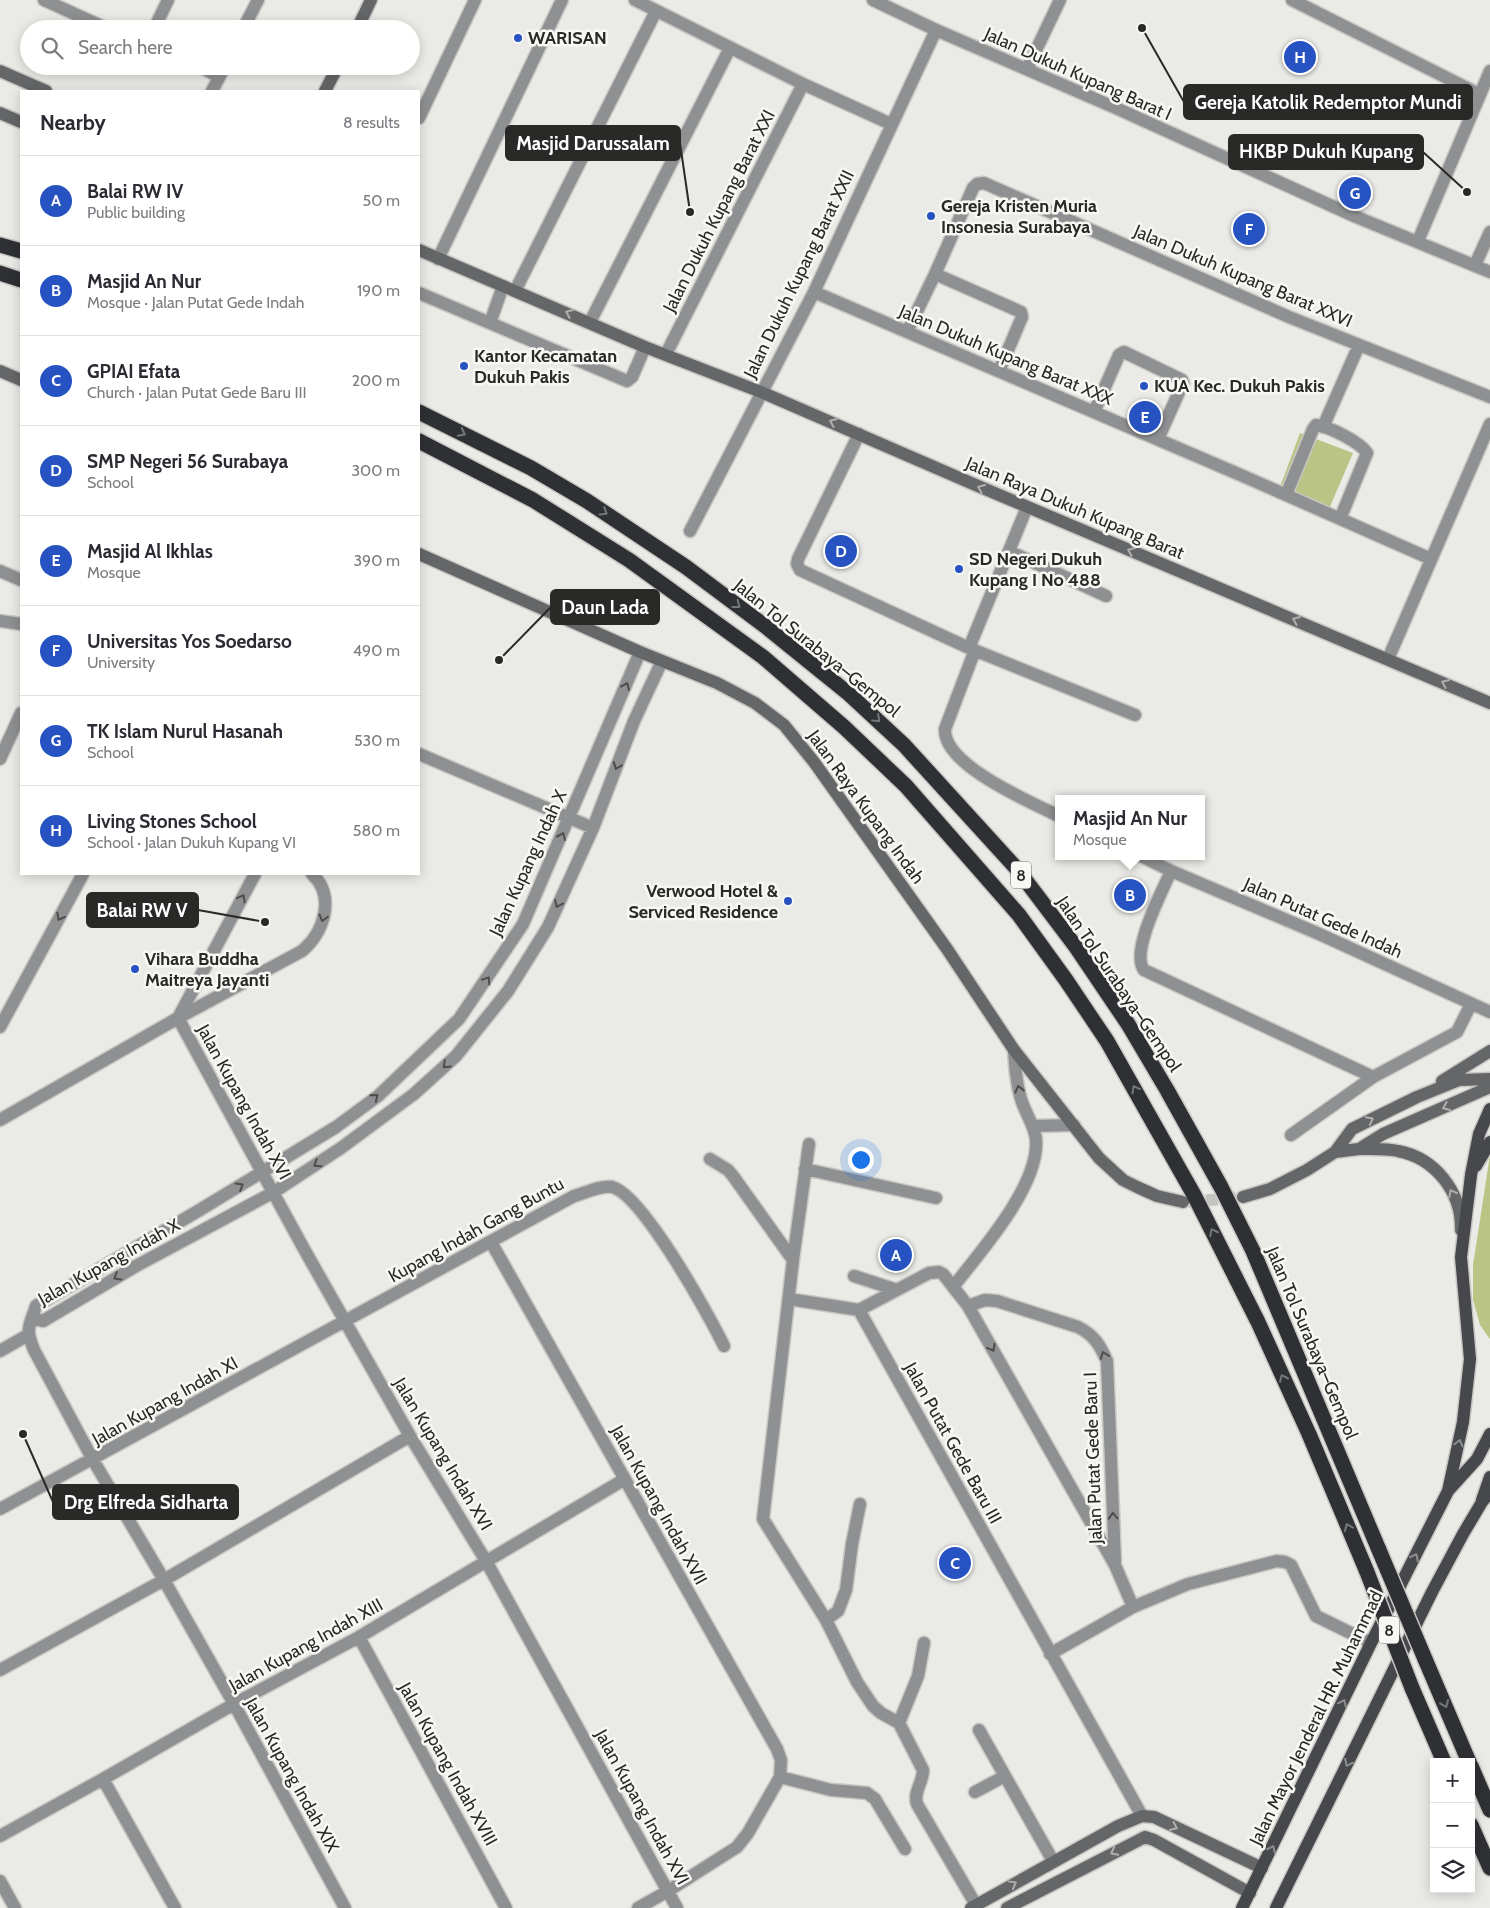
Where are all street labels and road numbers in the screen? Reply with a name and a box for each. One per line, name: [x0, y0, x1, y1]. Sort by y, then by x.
street label: Jalan Dukuh Kupang Barat I: [980, 22, 1175, 125]
street label: Jalan Dukuh Kupang Barat XXI: [658, 106, 780, 317]
street label: Jalan Dukuh Kupang Barat XXII: [739, 166, 859, 383]
street label: Jalan Dukuh Kupang Barat XXVI: [1130, 220, 1356, 332]
street label: Jalan Dukuh Kupang Barat XXX: [895, 300, 1117, 410]
street label: Jalan Raya Dukuh Kupang Barat: [962, 452, 1187, 564]
street label: Jalan Tol Surabaya–Gempol: [729, 574, 905, 722]
street label: Jalan Raya Kupang Indah: [802, 725, 929, 888]
street label: Jalan Kupang Indah X: [484, 786, 572, 940]
road number: 8: [1011, 862, 1031, 888]
street label: Jalan Putat Gede Indah: [1239, 873, 1406, 963]
street label: Jalan Tol Surabaya–Gempol: [1051, 891, 1187, 1077]
street label: Jalan Kupang Indah XVI: [192, 1020, 296, 1183]
street label: Kupang Indah Gang Buntu: [384, 1173, 568, 1287]
street label: Jalan Kupang Indah X: [33, 1214, 184, 1311]
street label: Jalan Tol Surabaya–Gempol: [1261, 1242, 1363, 1443]
street label: Jalan Kupang Indah XI: [87, 1352, 242, 1451]
street label: Jalan Putat Gede Baru III: [899, 1358, 1007, 1528]
street label: Jalan Putat Gede Baru I: [1079, 1372, 1107, 1545]
street label: Jalan Kupang Indah XVI: [388, 1373, 497, 1534]
street label: Jalan Kupang Indah XVII: [606, 1421, 712, 1589]
street label: Jalan Mayor Jenderal HR. Muhammad: [1244, 1587, 1387, 1850]
street label: Jalan Kupang Indah XIII: [224, 1594, 387, 1697]
road number: 8: [1379, 1616, 1399, 1644]
street label: Jalan Kupang Indah XVIII: [393, 1678, 502, 1850]
street label: Jalan Kupang Indah XIX: [240, 1693, 344, 1857]
street label: Jalan Kupang Indah XVI: [590, 1725, 694, 1888]

